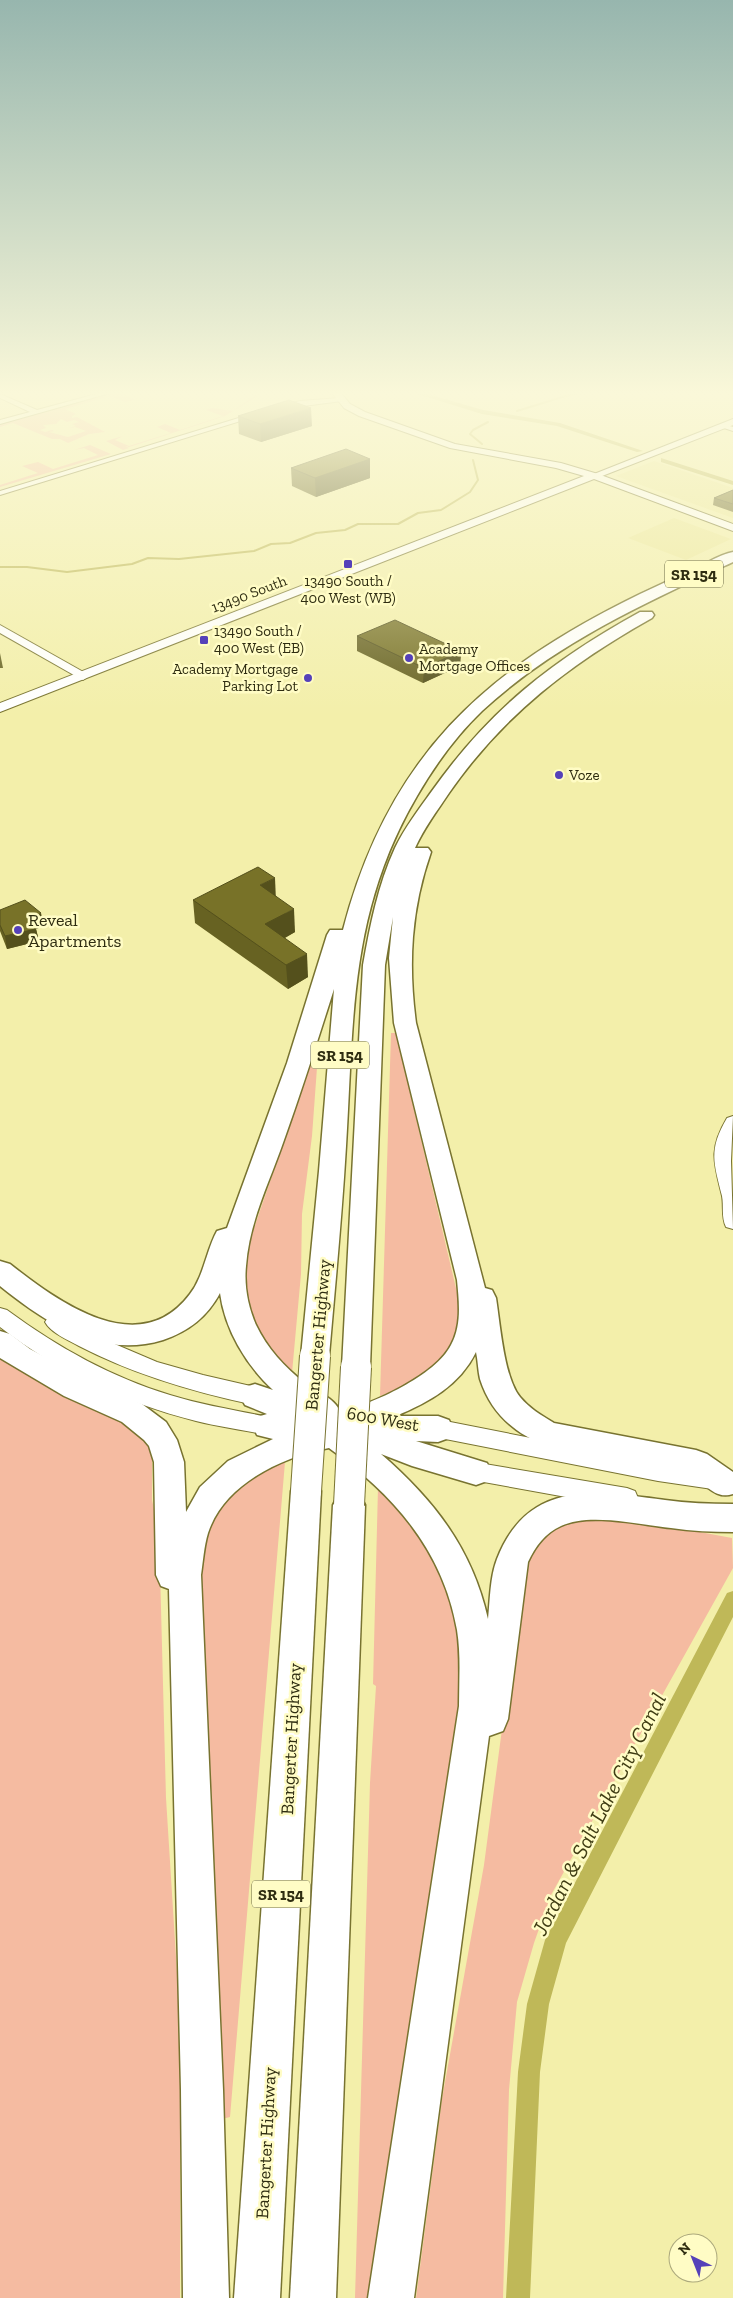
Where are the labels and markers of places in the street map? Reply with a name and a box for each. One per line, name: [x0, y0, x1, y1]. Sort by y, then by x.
marker: 13490 South / 400 West (WB): [342, 558, 354, 570]
place label: 13490 South / 400 West (WB): [300, 572, 396, 607]
place label: 13490 South / 400 West (EB): [214, 622, 304, 657]
marker: 13490 South / 400 West (EB): [198, 634, 210, 646]
place label: Academy Mortgage Offices: [419, 640, 530, 675]
marker: Academy Mortgage Offices: [403, 652, 415, 664]
place label: Academy Mortgage Parking Lot: [173, 660, 298, 695]
marker: Academy Mortgage Parking Lot: [302, 672, 314, 684]
place label: Voze: [568, 766, 599, 784]
marker: Voze: [553, 769, 565, 781]
place label: Reveal Apartments: [28, 909, 121, 952]
marker: Reveal Apartments: [12, 924, 24, 936]

